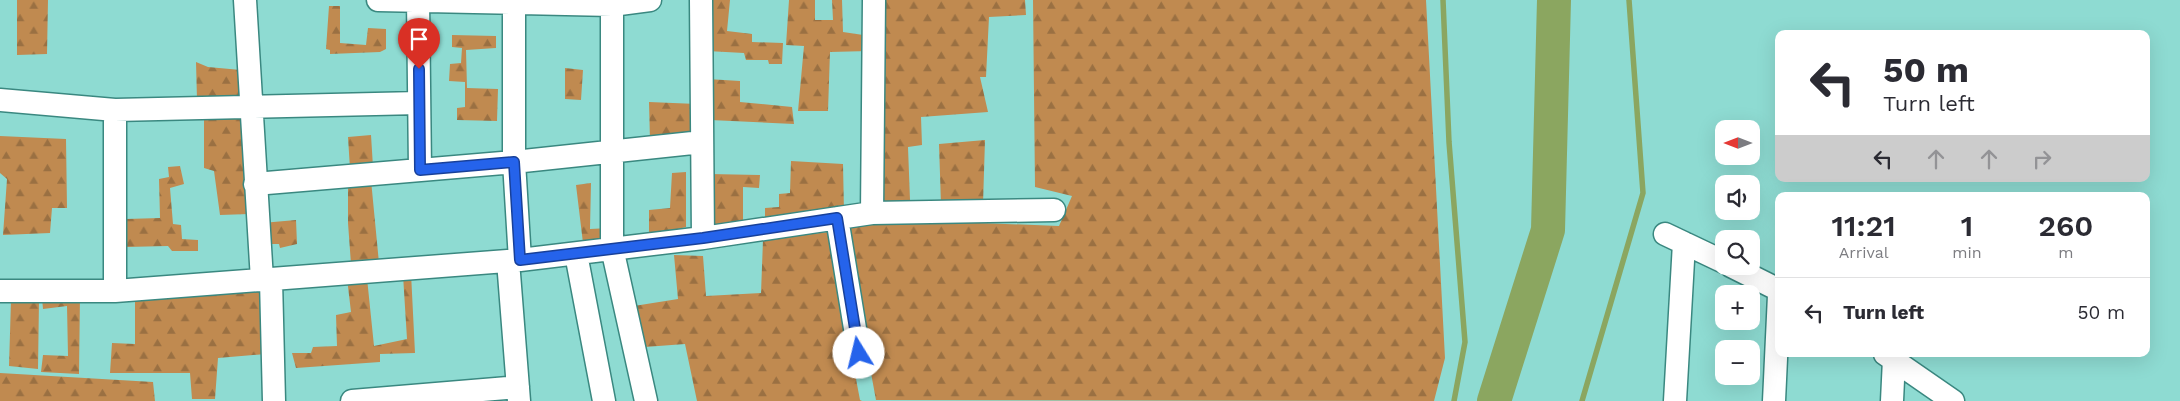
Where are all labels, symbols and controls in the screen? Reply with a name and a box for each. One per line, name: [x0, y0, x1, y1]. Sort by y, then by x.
pin: [398, 18, 440, 69]
icon: arrive: [405, 25, 433, 53]
text: 50 m: [1883, 49, 1969, 91]
icon: left: [1800, 50, 1865, 115]
text: Turn left: [1883, 91, 1975, 116]
north arrow: [1715, 120, 1760, 165]
map controls: [1715, 120, 1760, 385]
icon: left: [1869, 145, 1897, 173]
icon: ahead: [1922, 145, 1950, 173]
icon: ahead: [1975, 145, 2003, 173]
icon: right: [2028, 145, 2056, 173]
button: sound: [1715, 175, 1760, 220]
text: 11:21: [1832, 208, 1896, 243]
text: 1: [1961, 208, 1973, 243]
text: 260: [2038, 208, 2093, 243]
button: search: [1715, 230, 1760, 275]
text: Arrival: [1839, 243, 1889, 262]
text: min: [1952, 243, 1982, 262]
text: m: [2058, 243, 2073, 262]
button: +: [1715, 285, 1760, 330]
icon: left: [1800, 299, 1828, 327]
text: Turn left: [1843, 301, 1924, 324]
text: 50 m: [2078, 301, 2125, 324]
position arrow: [832, 326, 884, 378]
button: −: [1715, 340, 1760, 385]

